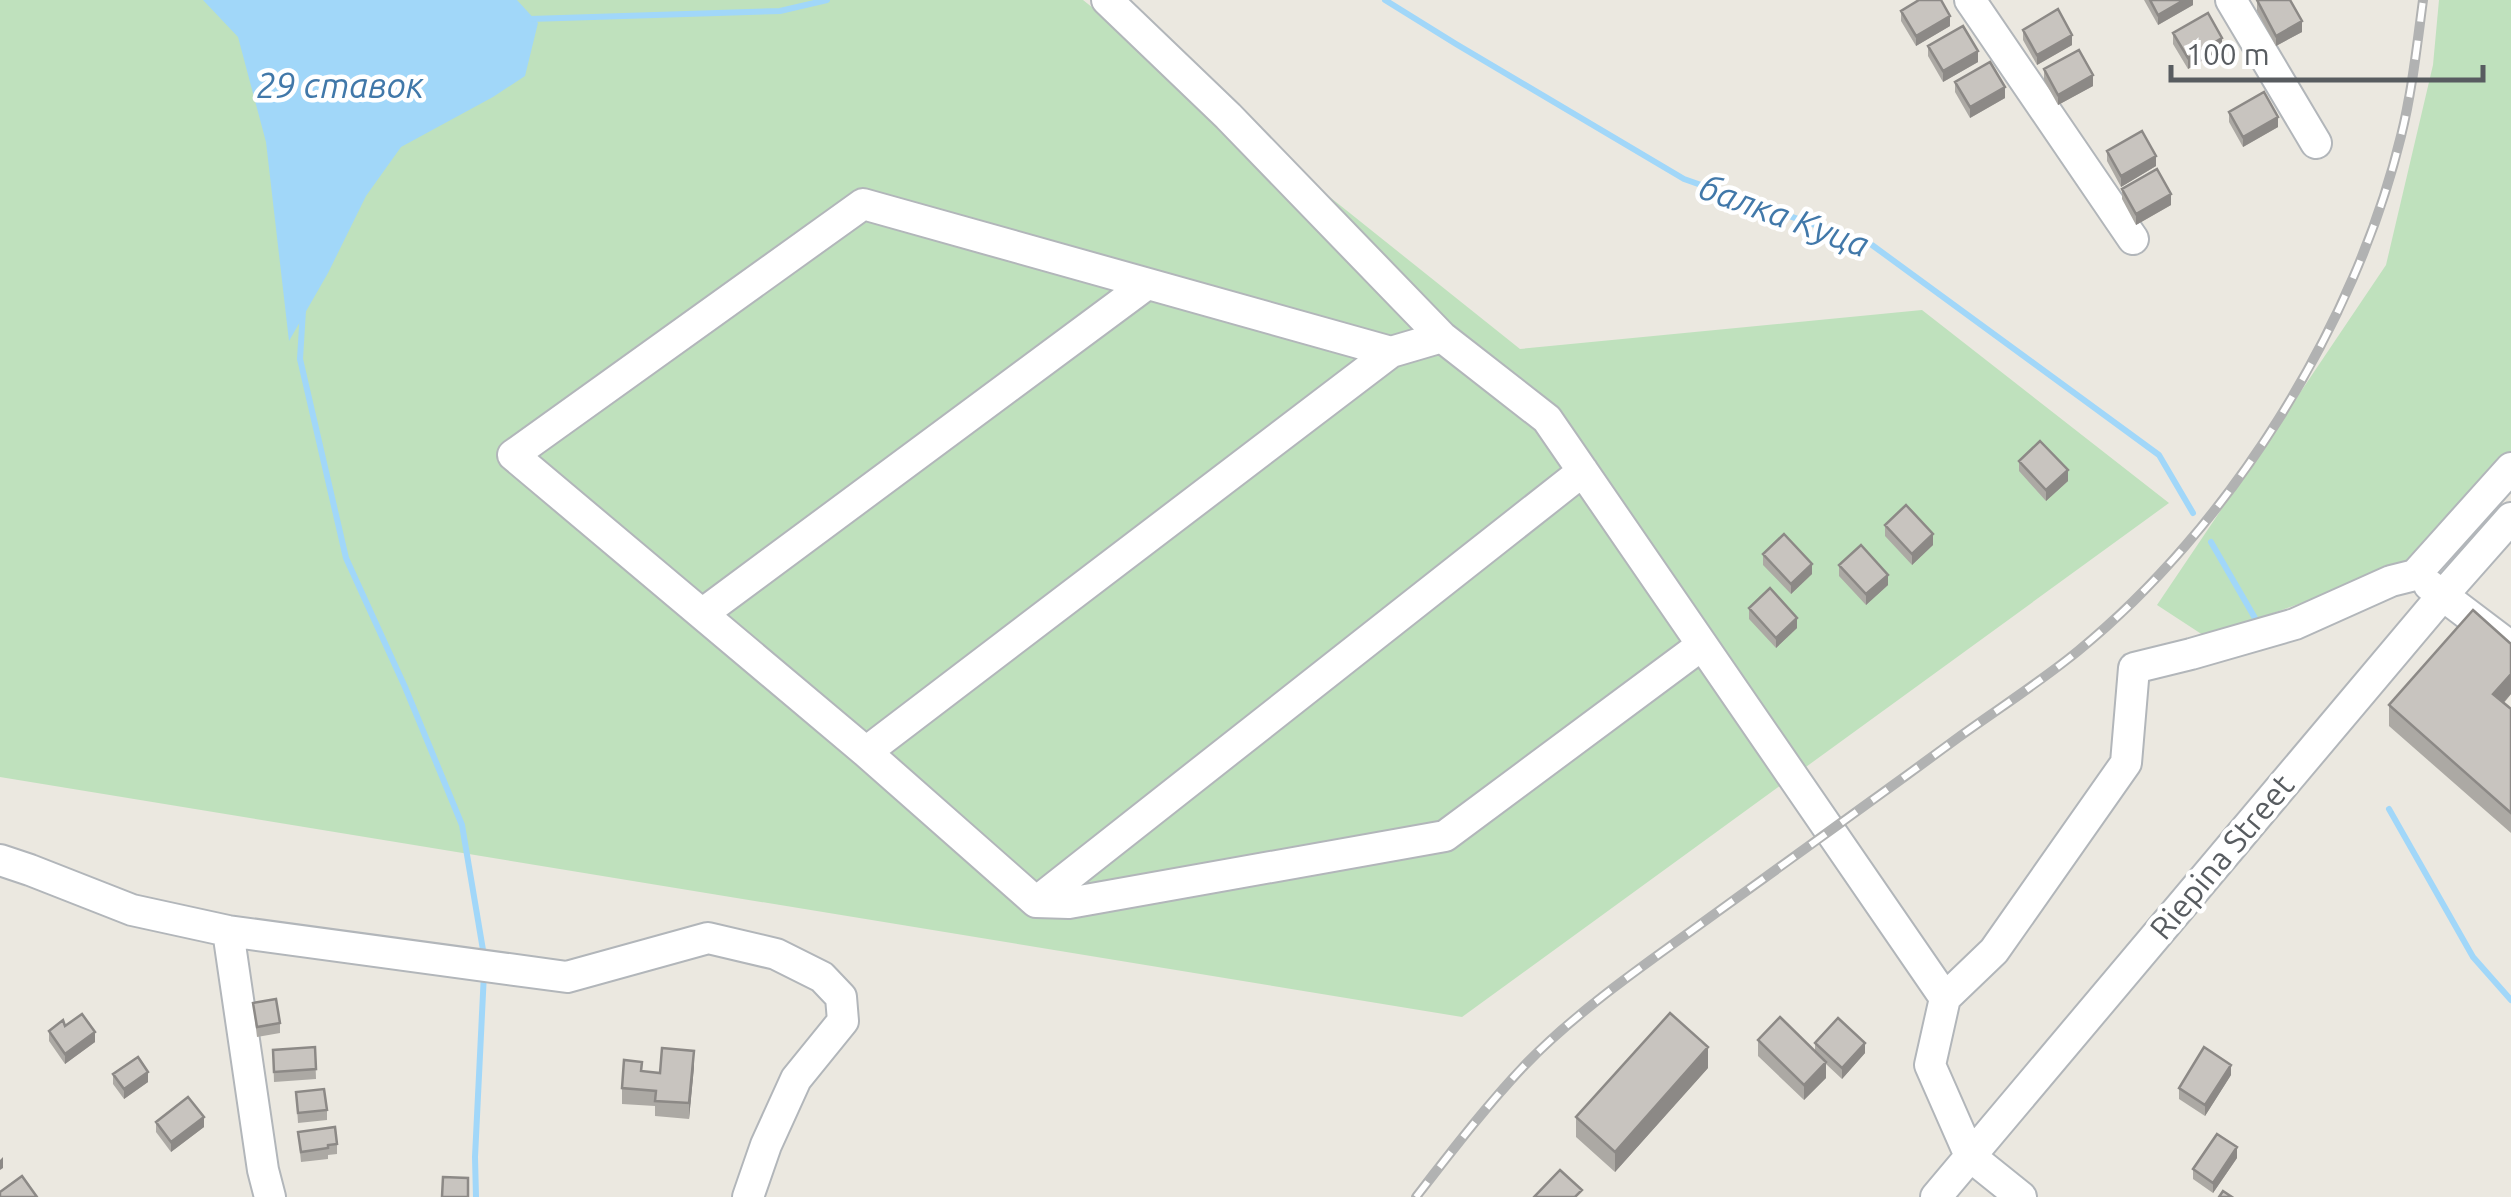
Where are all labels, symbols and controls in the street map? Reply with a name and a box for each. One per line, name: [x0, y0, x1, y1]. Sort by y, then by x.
scale bar: [2171, 20, 2484, 82]
text: 100 m: [2186, 37, 2270, 71]
water label: 29 ставок: [256, 65, 424, 105]
water label: балка Куца: [1694, 166, 1875, 264]
street label: Riepina Street: [2142, 767, 2301, 946]

